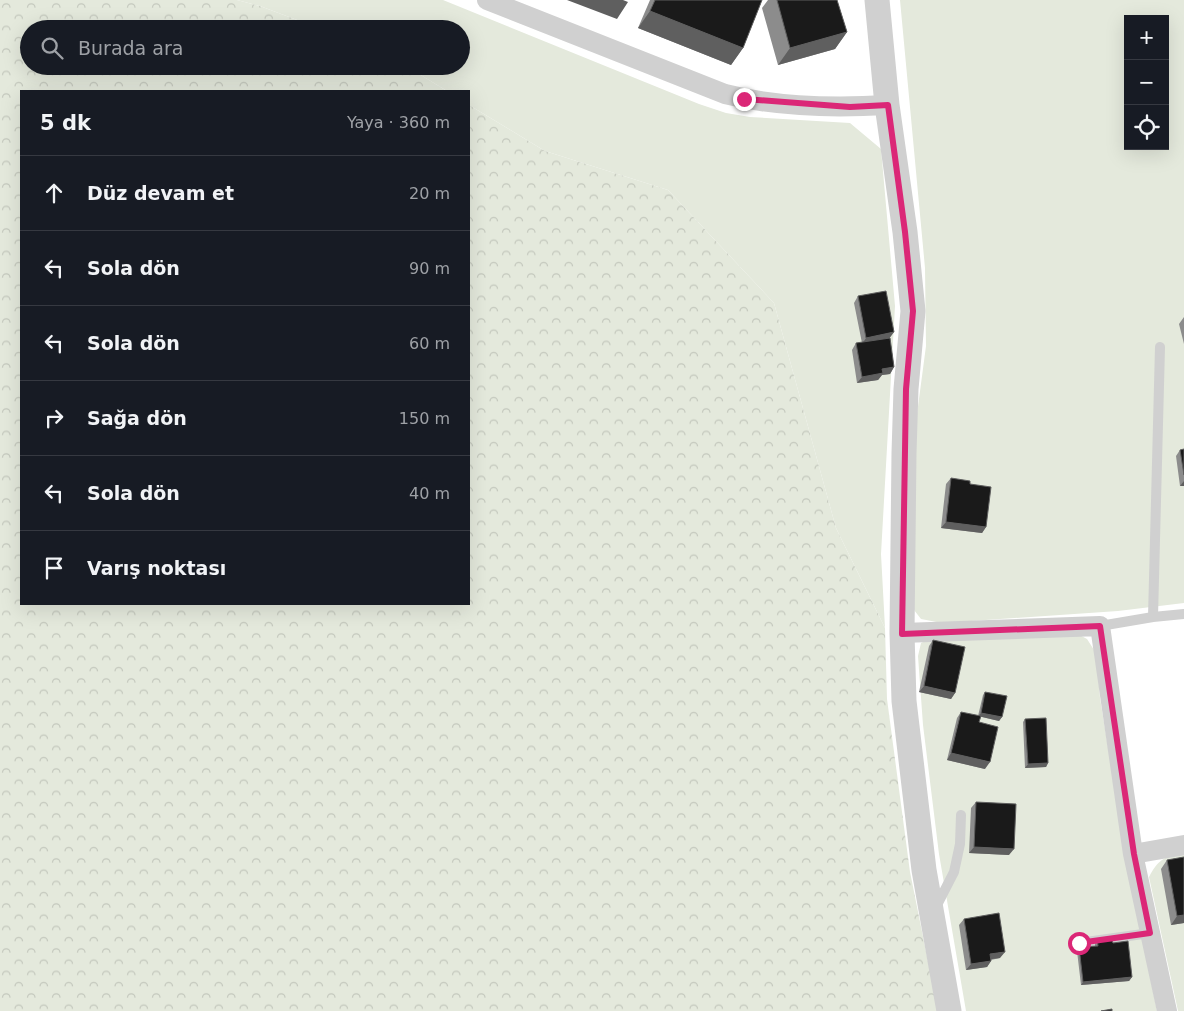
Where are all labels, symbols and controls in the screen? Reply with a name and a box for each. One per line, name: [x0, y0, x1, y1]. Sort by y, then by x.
map controls: [1124, 15, 1169, 150]
button: +: [1124, 15, 1169, 60]
search box: [20, 20, 470, 75]
icon: search: [38, 34, 66, 62]
text: Burada ara: [78, 37, 183, 59]
button: −: [1124, 60, 1169, 105]
route end: [733, 88, 756, 111]
button: locate: [1124, 105, 1169, 150]
text: 5 dk: [40, 111, 91, 135]
text: Yaya · 360 m: [347, 113, 450, 132]
icon: ahead: [40, 179, 68, 207]
text: Düz devam et: [87, 182, 234, 204]
text: 20 m: [409, 184, 450, 203]
icon: left: [40, 254, 68, 282]
text: Sola dön: [87, 257, 180, 279]
text: 90 m: [409, 259, 450, 278]
icon: left: [40, 329, 68, 357]
text: Sola dön: [87, 332, 180, 354]
text: 60 m: [409, 334, 450, 353]
icon: right: [40, 404, 68, 432]
text: Sağa dön: [87, 407, 187, 429]
text: 150 m: [399, 409, 450, 428]
icon: left: [40, 479, 68, 507]
text: Sola dön: [87, 482, 180, 504]
text: 40 m: [409, 484, 450, 503]
icon: arrive: [40, 554, 68, 582]
text: Varış noktası: [87, 557, 226, 579]
route start: [1068, 932, 1091, 955]

